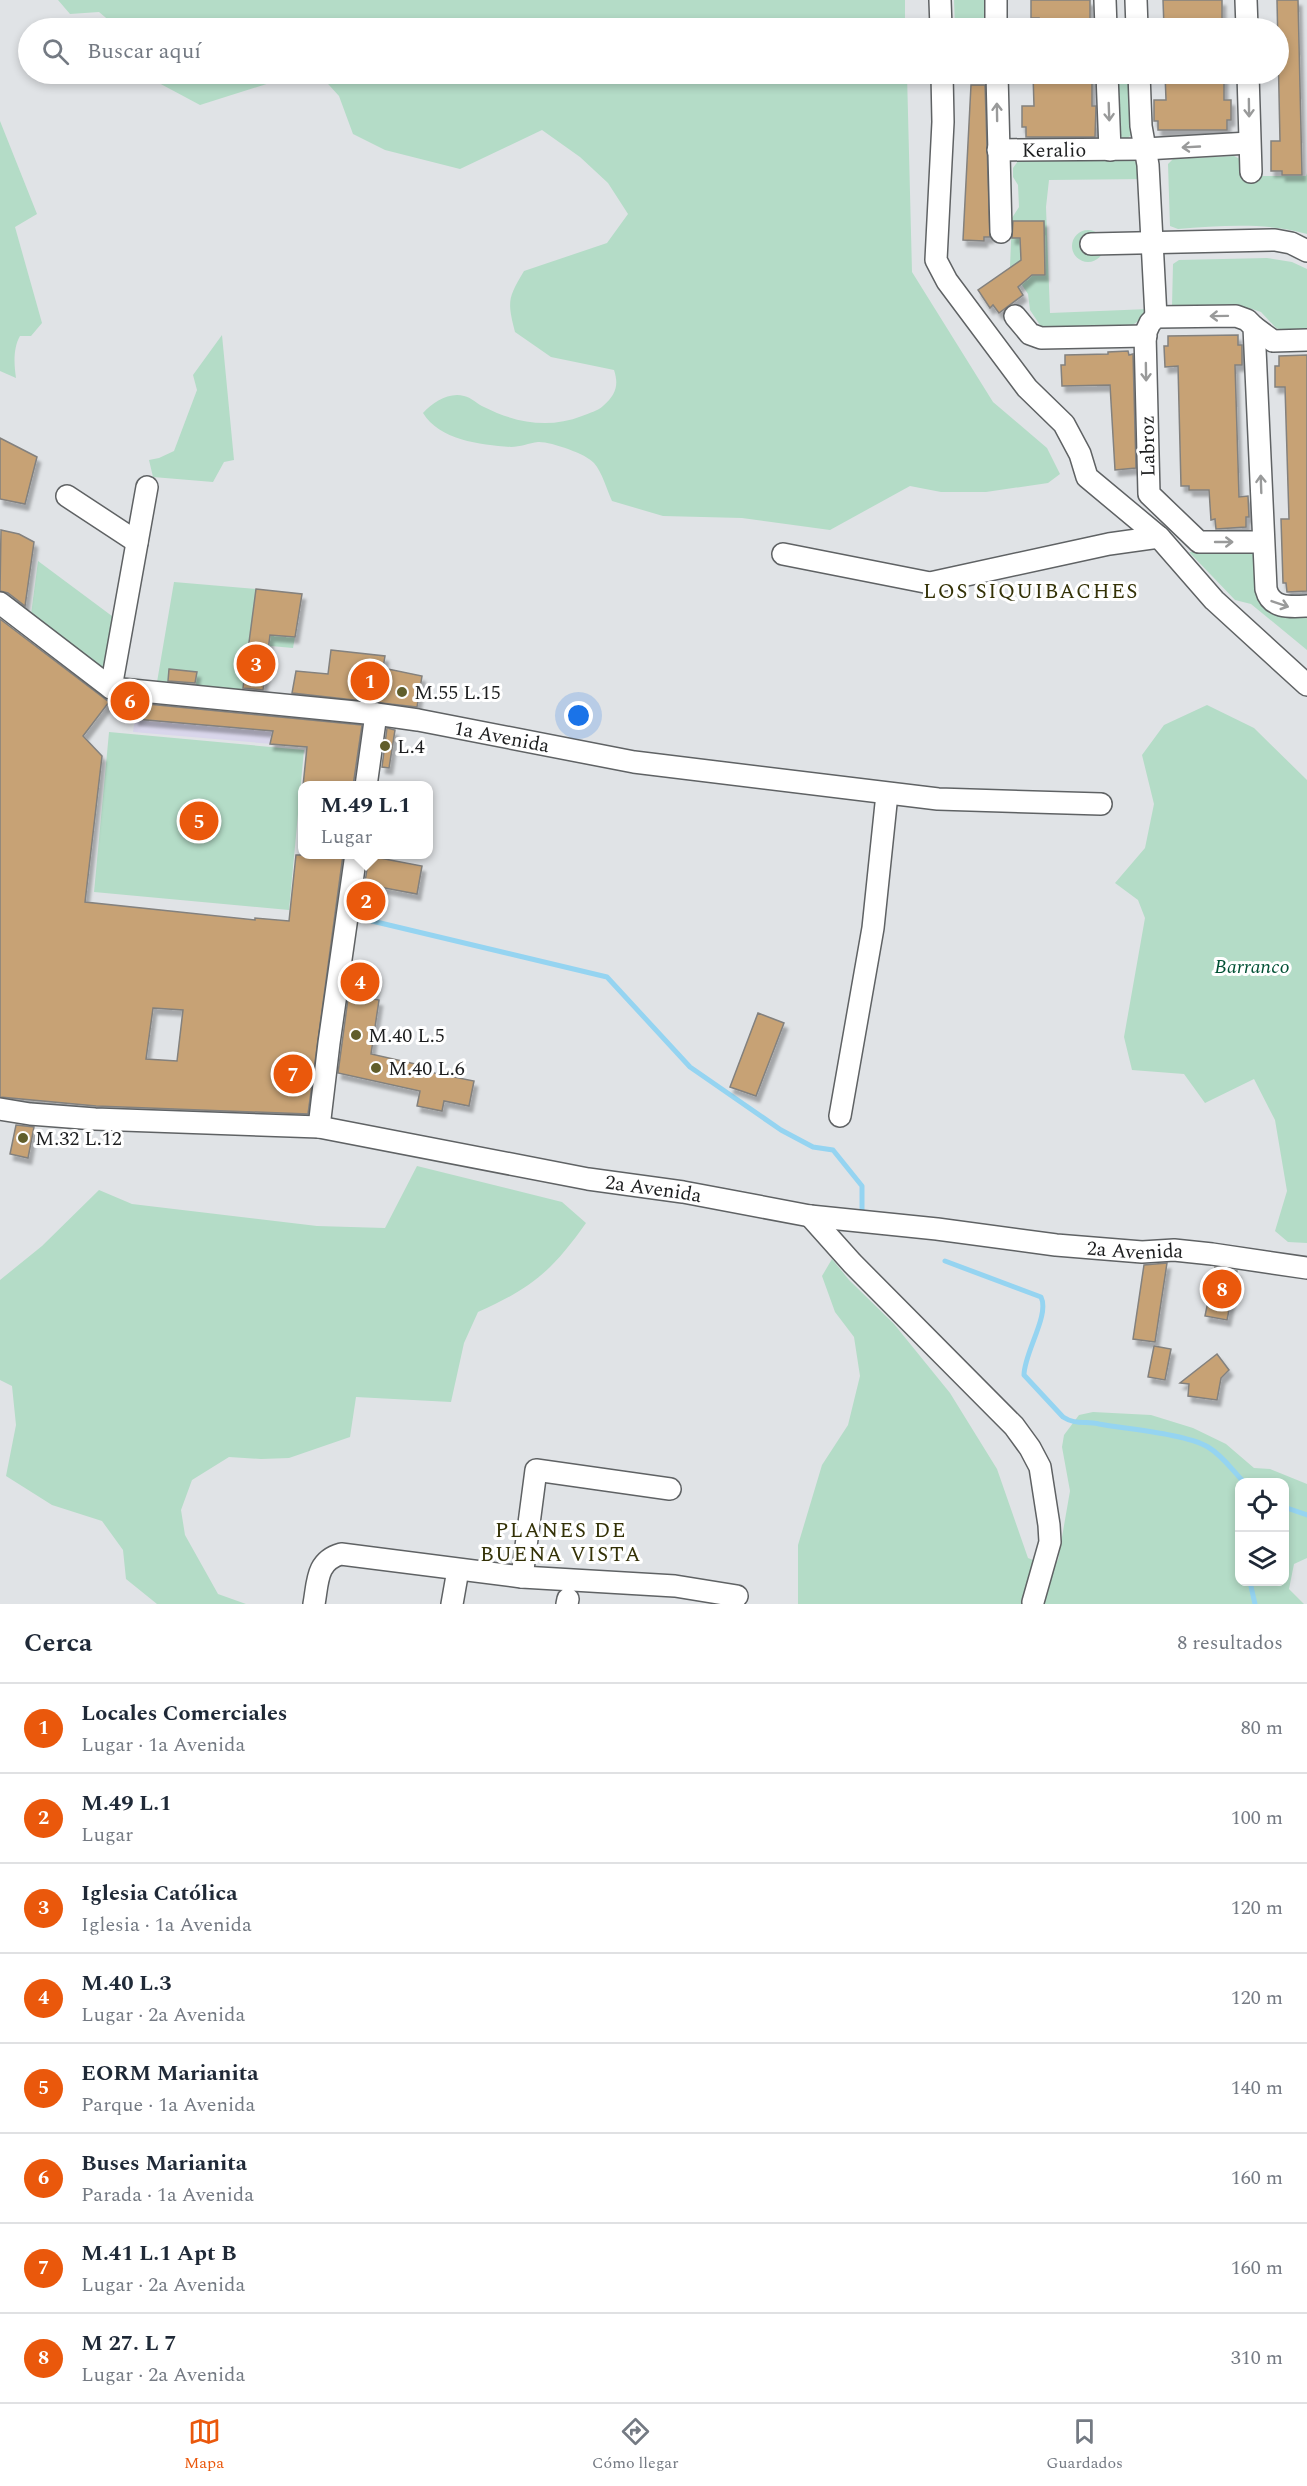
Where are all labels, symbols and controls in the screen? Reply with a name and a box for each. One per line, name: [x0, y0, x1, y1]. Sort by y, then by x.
search box: [18, 18, 1289, 84]
icon: search: [39, 35, 72, 68]
text: Buscar aquí: [87, 35, 201, 68]
one-way arrow: [1243, 98, 1254, 118]
one-way arrow: [1103, 101, 1114, 121]
one-way arrow: [991, 102, 1003, 122]
street label: Keralio: [1022, 135, 1086, 166]
one-way arrow: [1182, 141, 1201, 152]
one-way arrow: [1210, 311, 1230, 322]
one-way arrow: [1140, 362, 1151, 382]
street label: Labroz: [1132, 415, 1164, 477]
one-way arrow: [1255, 474, 1266, 494]
one-way arrow: [1213, 536, 1233, 548]
district label: LOS SIQUIBACHES: [923, 576, 1139, 608]
one-way arrow: [1270, 599, 1289, 610]
pin: 3: [236, 642, 276, 686]
pin: 1: [350, 658, 389, 704]
pin: 6: [110, 678, 150, 724]
place label: M.55 L.15: [414, 678, 501, 708]
marker: M.55 L.15: [395, 685, 409, 699]
your location: [564, 701, 593, 730]
street label: 1a Avenida: [451, 713, 552, 761]
place label: L.4: [397, 732, 425, 762]
marker: L.4: [378, 739, 392, 753]
popup: [298, 781, 433, 859]
text: M.49 L.1: [320, 789, 411, 822]
pin: 5: [180, 798, 218, 844]
text: Lugar: [320, 822, 373, 852]
pin: 2: [346, 878, 386, 924]
park label: Barranco: [1214, 952, 1290, 982]
pin: 4: [340, 960, 380, 1004]
place label: M.40 L.5: [368, 1021, 445, 1051]
marker: M.40 L.5: [349, 1028, 363, 1042]
pin: 7: [274, 1052, 312, 1096]
place label: M.40 L.6: [388, 1054, 465, 1084]
marker: M.40 L.6: [369, 1061, 383, 1075]
place label: M.32 L.12: [35, 1124, 122, 1154]
marker: M.32 L.12: [16, 1131, 30, 1145]
street label: 2a Avenida: [603, 1168, 704, 1211]
street label: 2a Avenida: [1085, 1234, 1185, 1268]
pin: 8: [1202, 1266, 1242, 1312]
map controls: [1235, 1478, 1289, 1586]
button: locate: [1235, 1478, 1289, 1532]
district label: PLANES DE BUENA VISTA: [480, 1515, 642, 1571]
button: layers: [1235, 1532, 1289, 1586]
text: Cerca: [24, 1623, 92, 1663]
text: 8 resultados: [1177, 1628, 1283, 1658]
text: Locales Comerciales: [81, 1697, 287, 1730]
text: 1: [38, 1713, 49, 1743]
text: 80 m: [1241, 1713, 1283, 1743]
text: Lugar · 1a Avenida: [81, 1730, 245, 1760]
text: M.49 L.1: [81, 1787, 172, 1820]
text: 2: [38, 1803, 49, 1833]
text: 100 m: [1231, 1803, 1283, 1833]
text: Lugar: [81, 1820, 133, 1850]
text: Iglesia Católica: [81, 1877, 237, 1910]
text: 3: [38, 1893, 49, 1923]
text: 120 m: [1231, 1893, 1283, 1923]
text: Iglesia · 1a Avenida: [81, 1910, 252, 1940]
text: M.40 L.3: [81, 1967, 172, 2000]
text: 4: [38, 1983, 49, 2013]
text: 120 m: [1231, 1983, 1283, 2013]
text: Lugar · 2a Avenida: [81, 2000, 245, 2030]
text: EORM Marianita: [81, 2057, 259, 2090]
text: 5: [38, 2073, 49, 2103]
text: 140 m: [1231, 2073, 1283, 2103]
text: Parque · 1a Avenida: [81, 2090, 255, 2120]
text: Buses Marianita: [81, 2147, 247, 2180]
text: 6: [38, 2163, 49, 2193]
text: 160 m: [1231, 2163, 1283, 2193]
text: Parada · 1a Avenida: [81, 2180, 254, 2210]
text: M.41 L.1 Apt B: [81, 2237, 237, 2270]
text: 7: [38, 2253, 49, 2283]
text: 160 m: [1231, 2253, 1283, 2283]
text: Lugar · 2a Avenida: [81, 2270, 245, 2300]
text: M 27. L 7: [81, 2327, 177, 2360]
text: 8: [38, 2343, 49, 2373]
text: 310 m: [1231, 2343, 1283, 2373]
text: Lugar · 2a Avenida: [81, 2360, 245, 2390]
tab: Mapa: [184, 2415, 224, 2475]
tab: Cómo llegar: [592, 2415, 678, 2475]
tab: Guardados: [1046, 2415, 1123, 2475]

